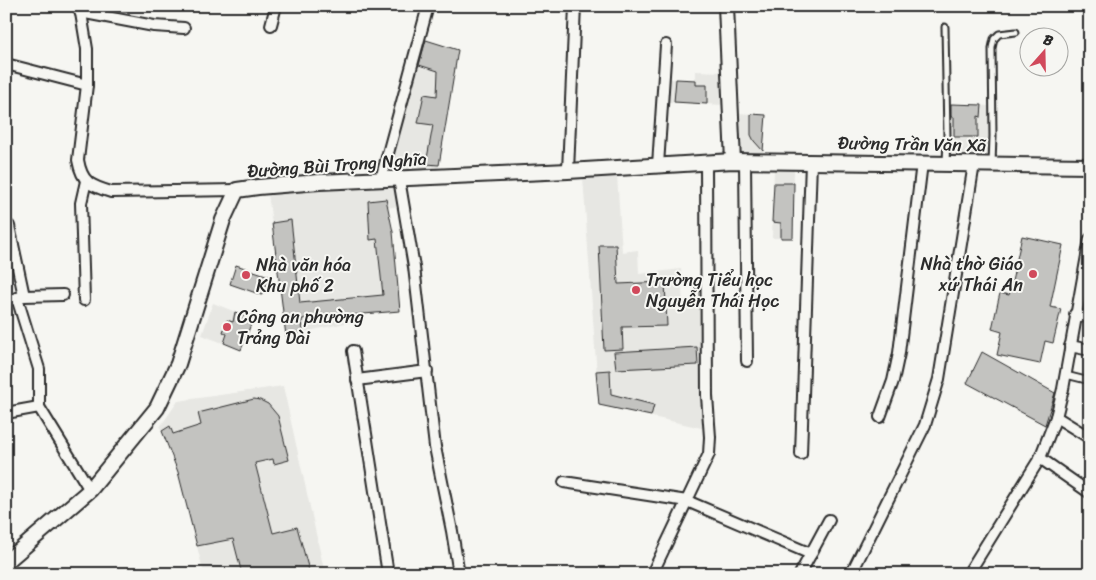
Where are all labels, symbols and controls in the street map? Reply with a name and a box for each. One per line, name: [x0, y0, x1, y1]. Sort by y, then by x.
text: B: [1040, 27, 1057, 54]
north arrow: [1018, 28, 1068, 78]
street label: Đường Trần Văn Xã: [838, 127, 987, 161]
street label: Đường Bùi Trọng Nghĩa: [246, 143, 428, 187]
place label: Nhà thờ Giáo xứ Thái An: [920, 248, 1023, 301]
place label: Nhà văn hóa Khu phố 2: [256, 249, 351, 302]
place label: Trường Tiểu học Nguyễn Thái Học: [646, 264, 779, 317]
marker: Nhà thờ Giáo xứ Thái An: [1027, 268, 1039, 280]
marker: Nhà văn hóa Khu phố 2: [240, 269, 252, 281]
marker: Trường Tiểu học Nguyễn Thái Học: [630, 284, 642, 296]
place label: Công an phường Trảng Dài: [237, 301, 364, 354]
marker: Công an phường Trảng Dài: [221, 321, 233, 333]

